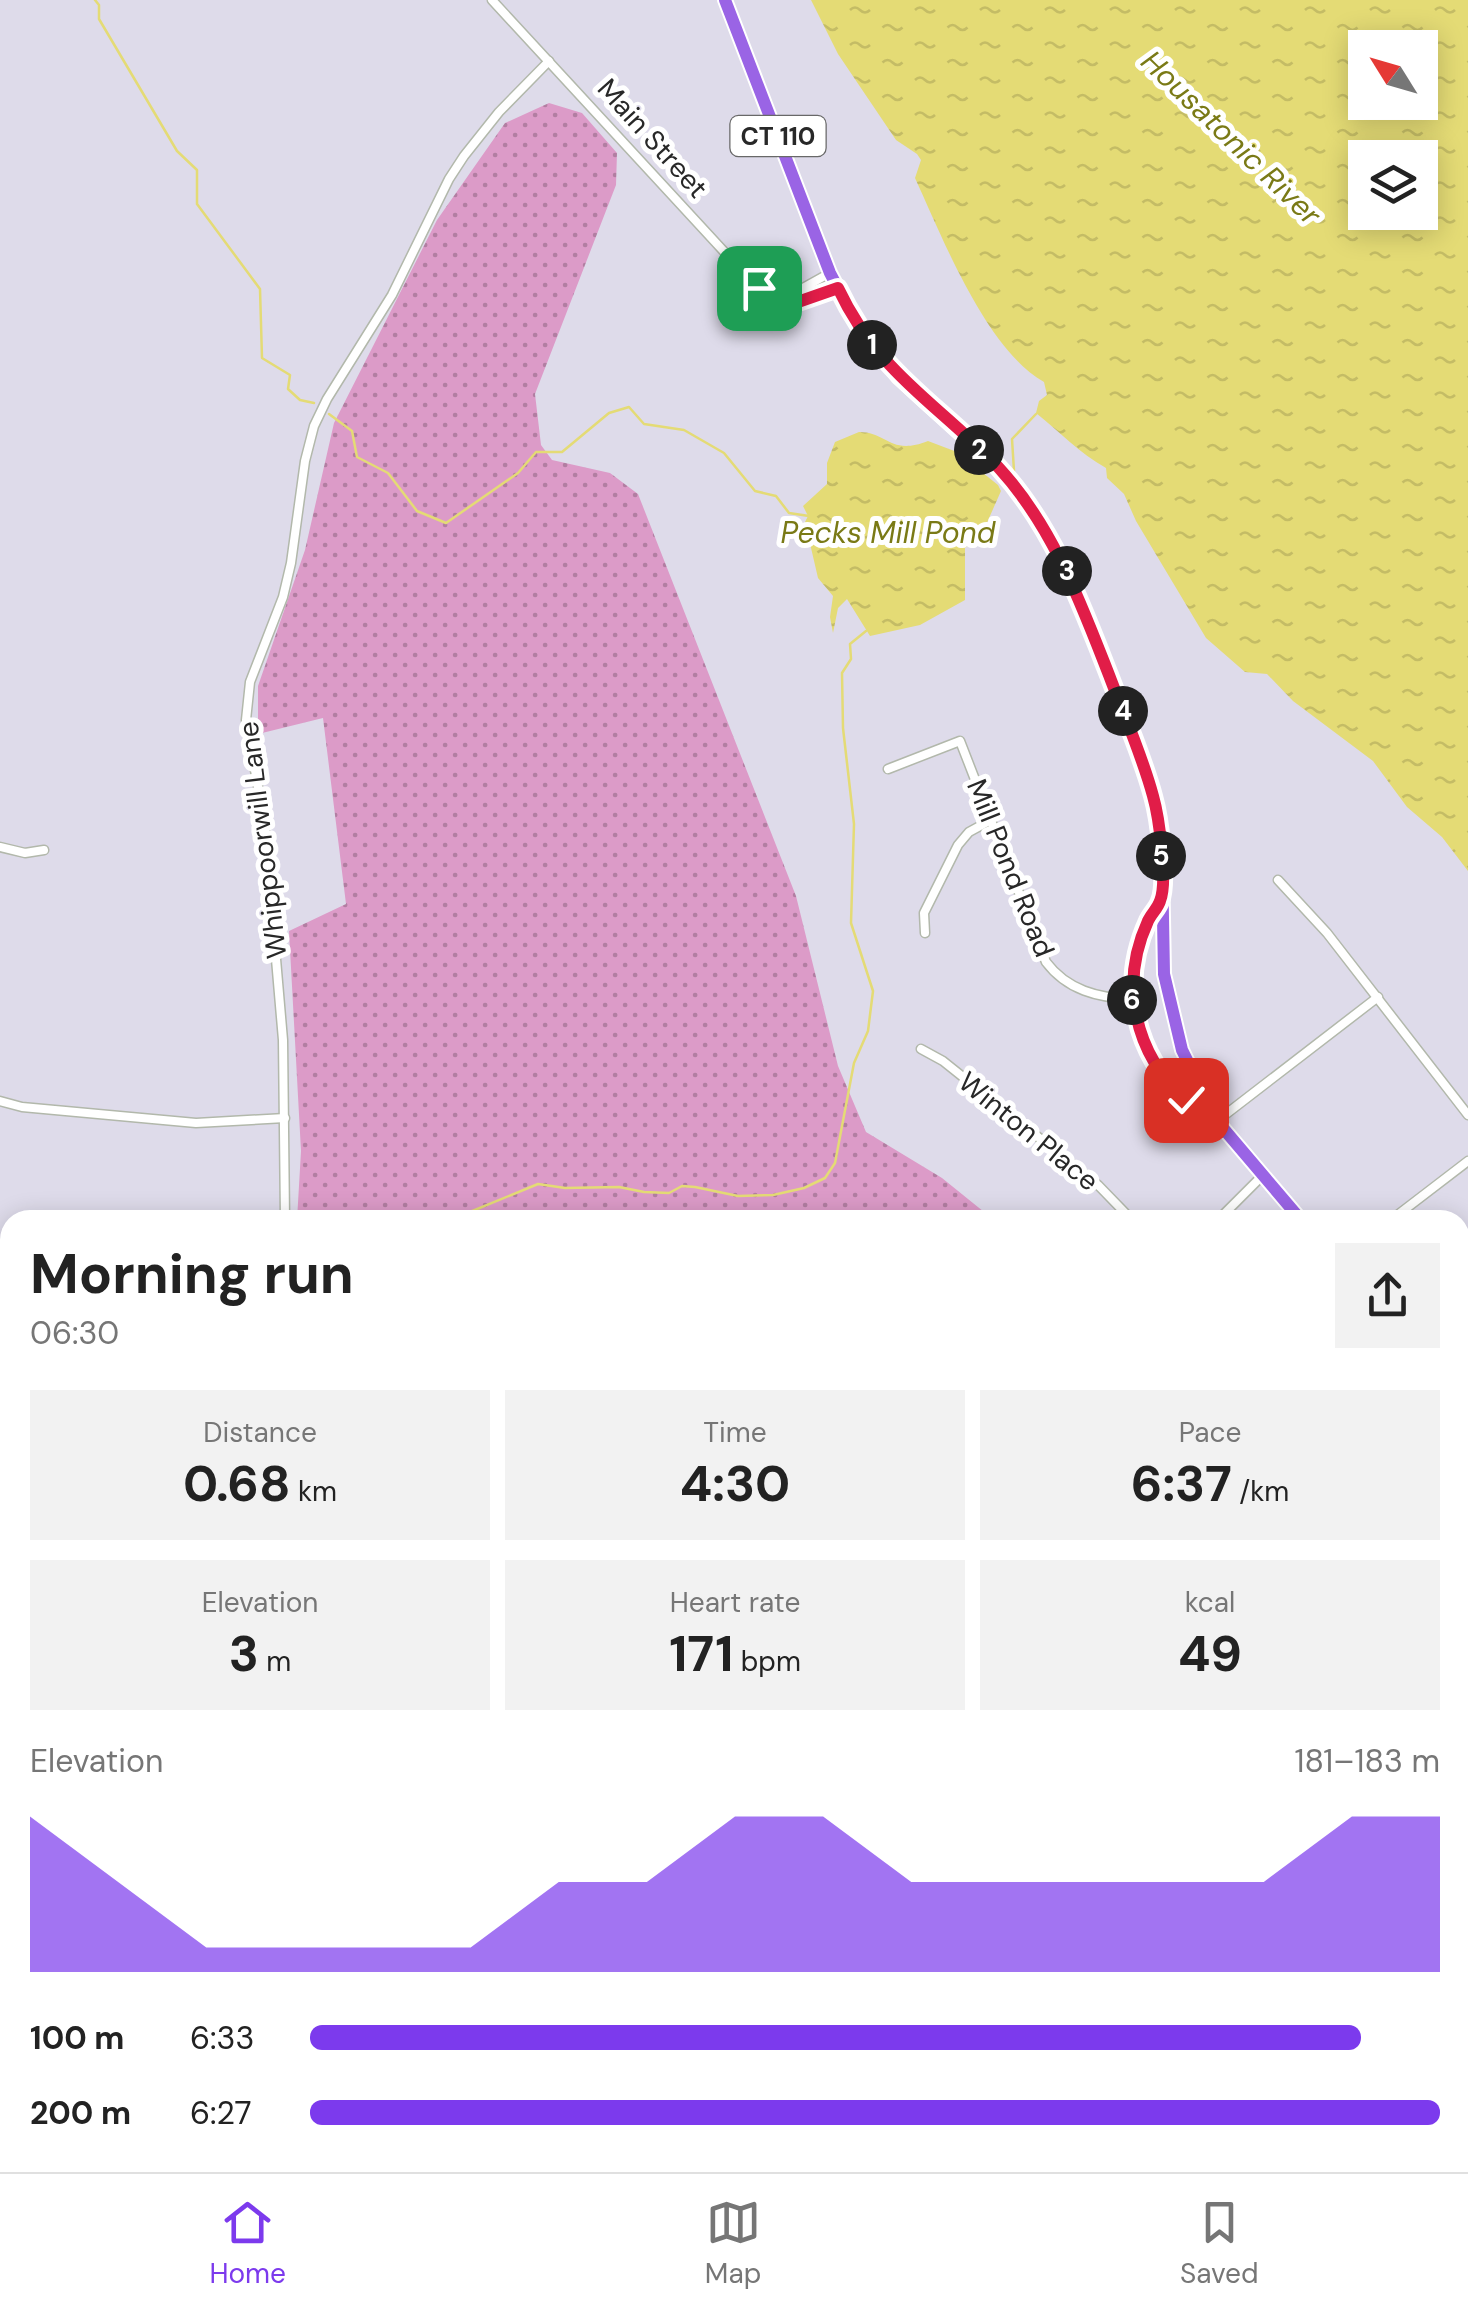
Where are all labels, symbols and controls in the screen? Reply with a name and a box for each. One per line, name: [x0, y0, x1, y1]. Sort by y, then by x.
north arrow: [1348, 30, 1438, 120]
map controls: [1348, 30, 1438, 230]
water label: Housatonic River: [1133, 42, 1330, 234]
street label: Main Street: [589, 71, 716, 206]
road number: CT 110: [730, 116, 826, 156]
button: layers: [1348, 140, 1438, 230]
pin: [717, 246, 802, 331]
icon: arrive: [732, 261, 787, 316]
pin: 1: [847, 320, 897, 370]
text: 1: [867, 326, 877, 363]
pin: 2: [954, 425, 1004, 475]
text: 2: [971, 431, 987, 468]
water label: Pecks Mill Pond: [781, 513, 997, 552]
pin: 3: [1042, 546, 1092, 596]
text: 3: [1059, 552, 1075, 589]
pin: 4: [1098, 686, 1148, 736]
text: 4: [1114, 692, 1132, 729]
street label: Whippoorwill Lane: [230, 719, 295, 961]
street label: Mill Pond Road: [958, 774, 1063, 963]
pin: 5: [1136, 831, 1186, 881]
text: 5: [1152, 837, 1170, 874]
pin: 6: [1107, 975, 1157, 1025]
text: 6: [1123, 981, 1141, 1018]
pin: [1144, 1058, 1229, 1143]
street label: Winton Place: [951, 1063, 1106, 1199]
icon: check: [1159, 1073, 1214, 1128]
text: Morning run: [30, 1238, 354, 1310]
button: share: [1335, 1243, 1440, 1348]
text: 06:30: [30, 1312, 119, 1354]
text: Distance: [203, 1414, 317, 1451]
text: Time: [703, 1414, 767, 1451]
text: Pace: [1179, 1414, 1241, 1451]
text: 0.68: [183, 1451, 291, 1517]
text: 4:30: [680, 1451, 790, 1517]
text: 6:37: [1131, 1451, 1232, 1517]
text: km: [291, 1473, 337, 1510]
text: /km: [1232, 1473, 1289, 1510]
text: Elevation: [202, 1584, 318, 1621]
text: Heart rate: [670, 1584, 800, 1621]
text: kcal: [1185, 1584, 1235, 1621]
text: 3: [229, 1621, 259, 1687]
text: 171: [669, 1621, 733, 1687]
text: 49: [1178, 1621, 1242, 1687]
text: m: [259, 1643, 291, 1680]
text: bpm: [733, 1643, 801, 1680]
text: Elevation: [30, 1740, 163, 1782]
text: 181–183 m: [1294, 1740, 1440, 1782]
text: 100 m: [30, 2017, 124, 2059]
text: 6:33: [190, 2017, 254, 2059]
text: 200 m: [30, 2092, 131, 2134]
text: 6:27: [190, 2092, 252, 2134]
tab: Home: [209, 2195, 286, 2292]
tab: Map: [705, 2195, 761, 2292]
tab: Saved: [1180, 2195, 1259, 2292]

